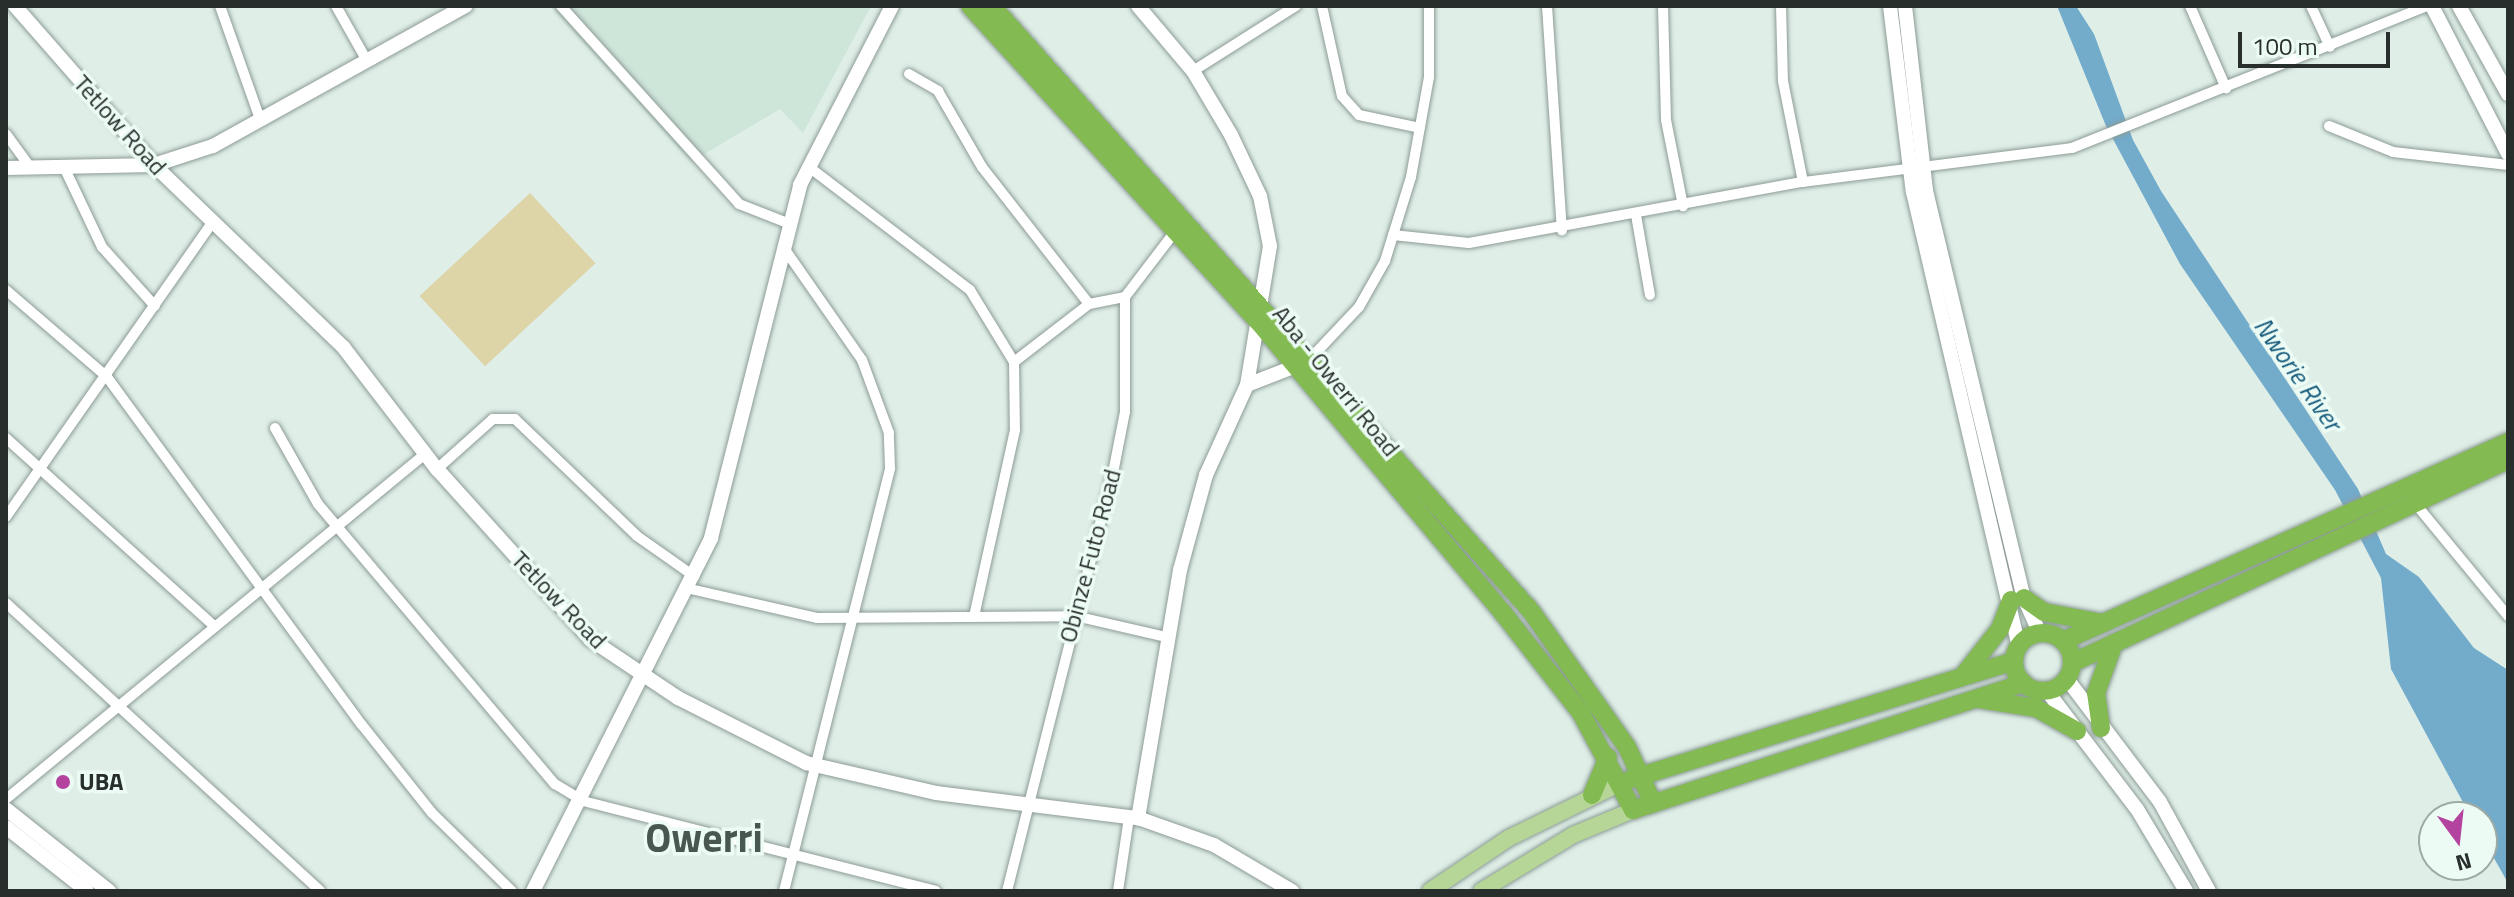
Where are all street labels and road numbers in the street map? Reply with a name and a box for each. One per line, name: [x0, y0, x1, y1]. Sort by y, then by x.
street label: Tetlow Road: [68, 69, 172, 181]
street label: Aba - Owerri Road: [1267, 300, 1405, 462]
street label: Obinze Futo Road: [1053, 466, 1127, 646]
street label: Tetlow Road: [505, 545, 613, 655]

